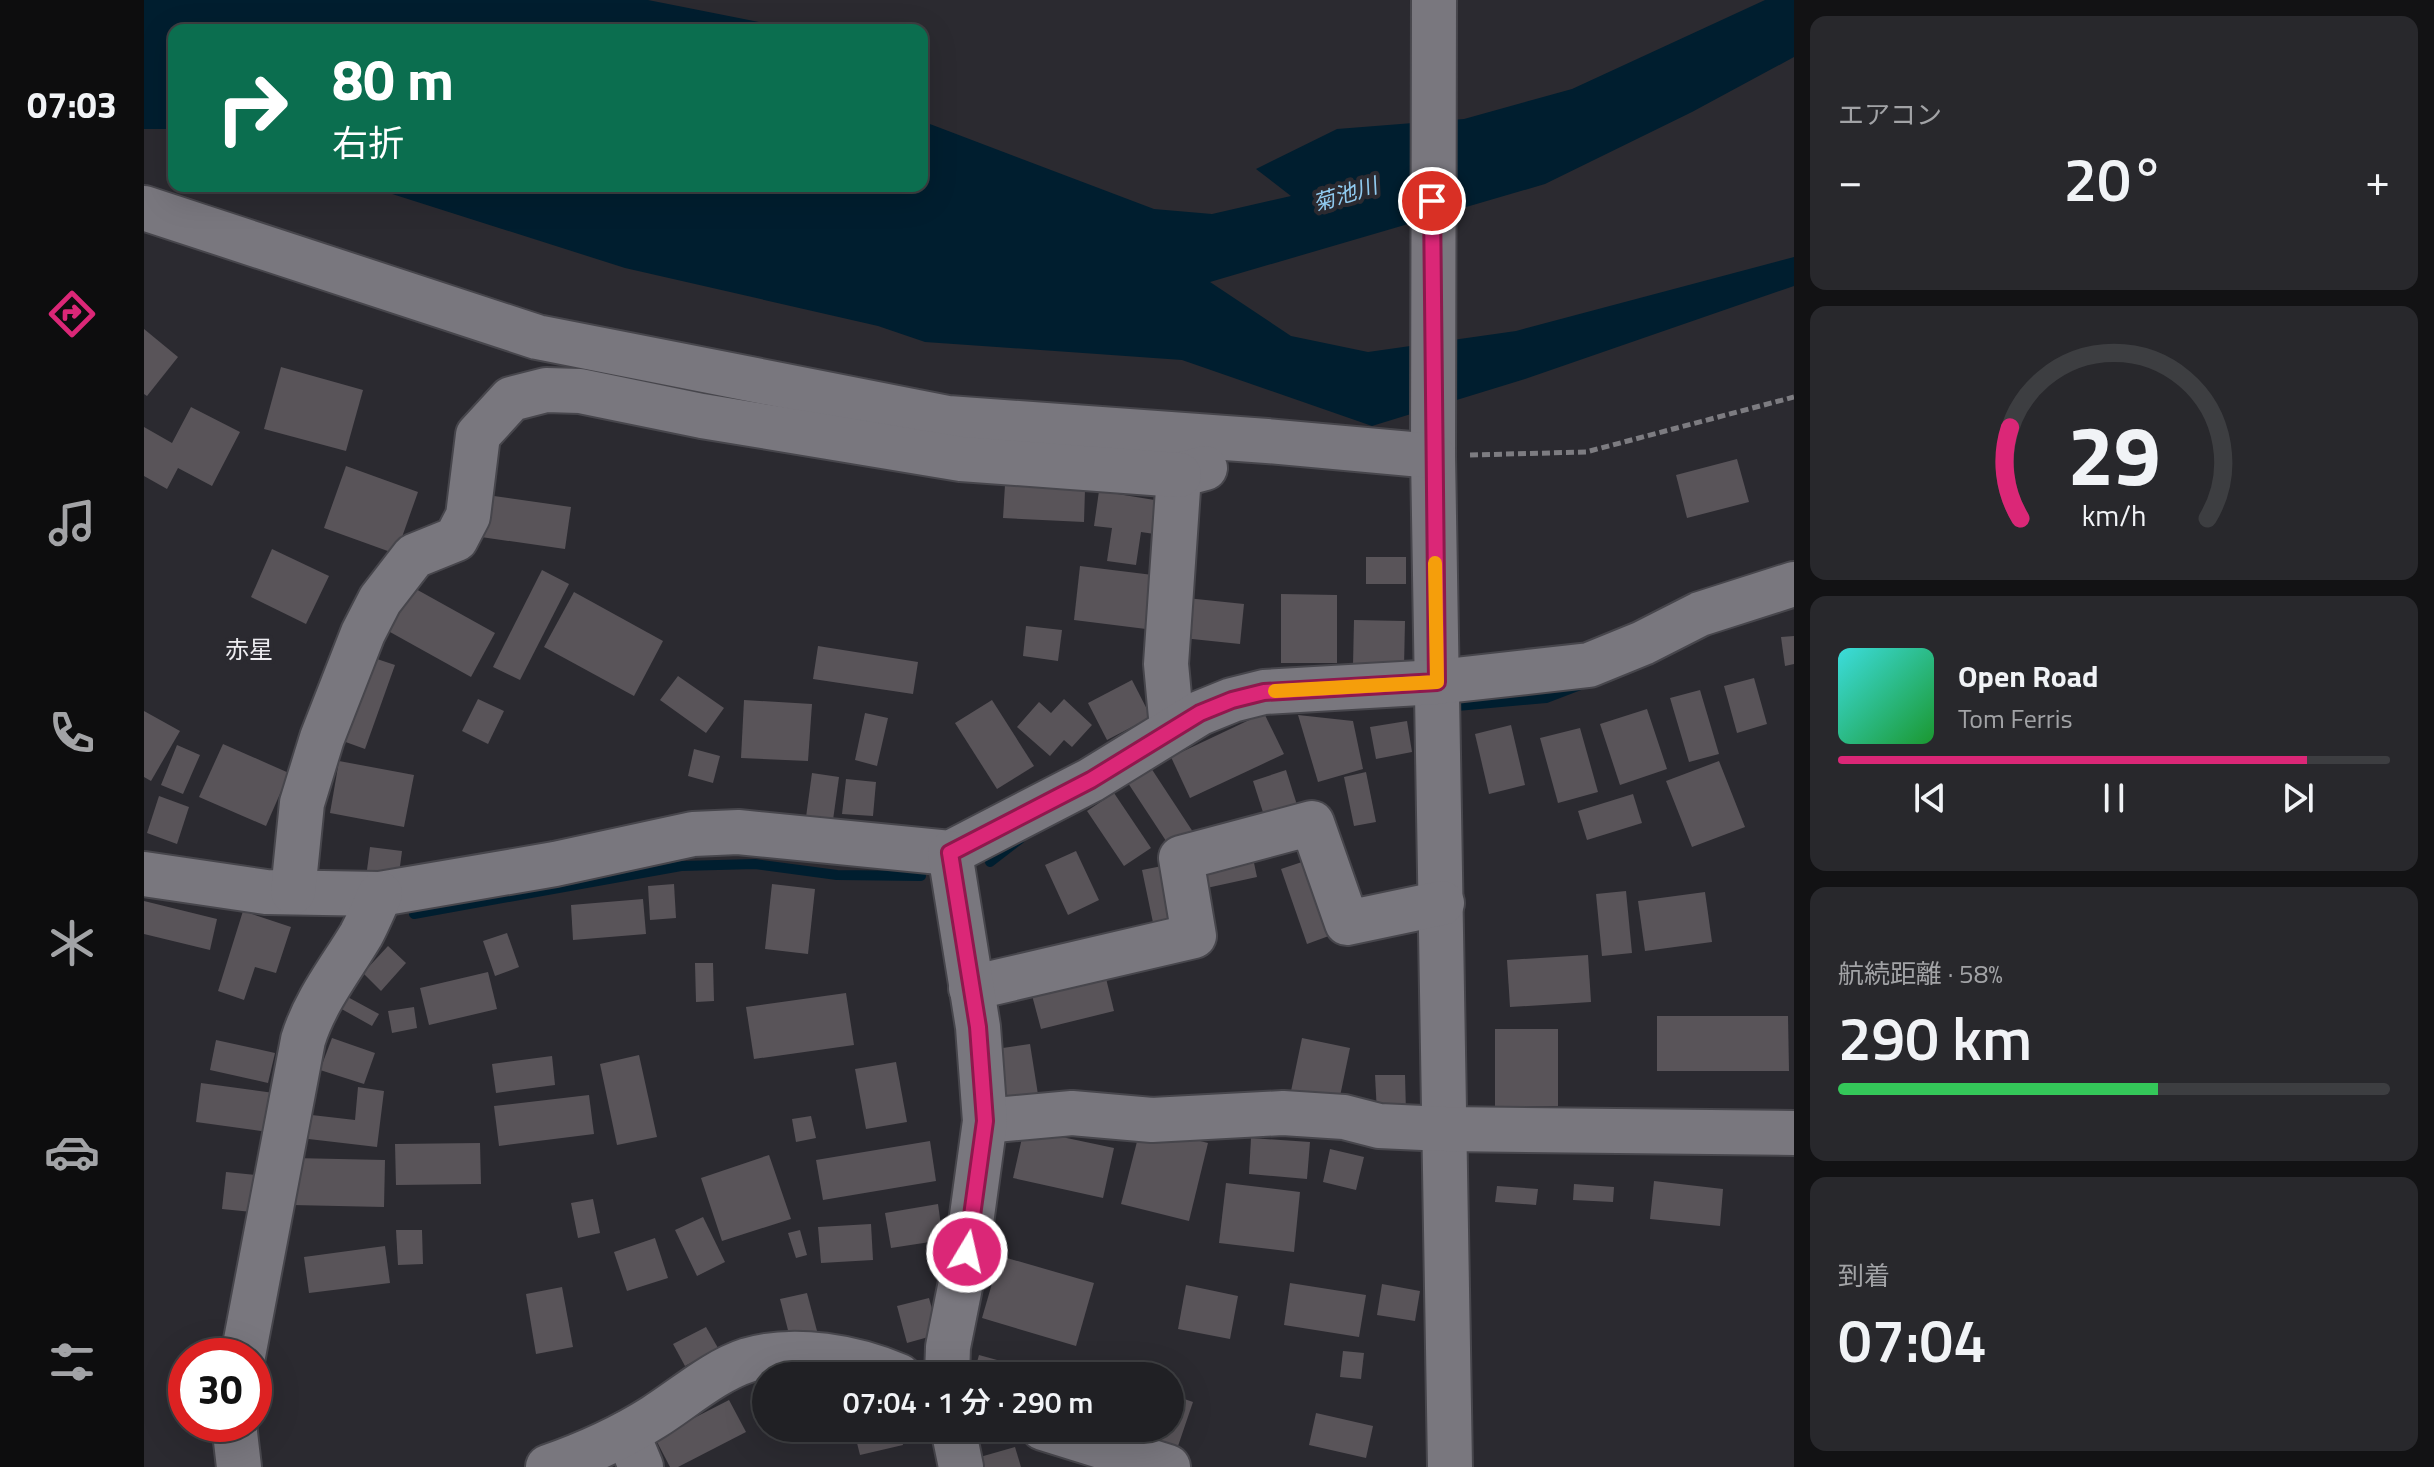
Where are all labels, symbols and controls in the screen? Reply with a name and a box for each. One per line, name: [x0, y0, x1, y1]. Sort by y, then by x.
text: 80 m: [332, 37, 454, 122]
icon: right: [200, 56, 304, 160]
text: 07:03: [27, 77, 117, 132]
text: エアコン: [1838, 95, 1942, 134]
text: 右折: [332, 115, 404, 170]
text: 20°: [2064, 133, 2164, 224]
text: −: [1838, 146, 1863, 213]
text: +: [2365, 146, 2390, 213]
pin: [1398, 167, 1466, 235]
water label: 菊池川: [1308, 168, 1383, 220]
icon: arrive: [1410, 179, 1454, 223]
icon: directions: [44, 286, 100, 342]
text: 29: [2067, 391, 2161, 517]
text: km/h: [2082, 494, 2146, 537]
icon: music: [44, 495, 100, 551]
district label: 赤星: [225, 631, 273, 667]
text: Open Road: [1958, 653, 2099, 699]
text: Tom Ferris: [1958, 699, 2073, 738]
icon: phone: [44, 705, 100, 761]
icon: previous: [1908, 776, 1952, 820]
icon: pause: [2092, 776, 2136, 820]
icon: next: [2276, 776, 2320, 820]
icon: climate: [44, 915, 100, 971]
text: 航続距離 · 58%: [1838, 954, 2003, 993]
text: 290 km: [1838, 992, 2032, 1083]
icon: car: [44, 1124, 100, 1180]
position arrow: [925, 1210, 1009, 1294]
text: 到着: [1838, 1256, 1890, 1295]
text: 07:04: [1838, 1294, 1987, 1385]
icon: filters: [44, 1334, 100, 1390]
speed limit sign: 30: [168, 1338, 272, 1442]
text: 07:04 · 1 分 · 290 m: [843, 1379, 1093, 1425]

